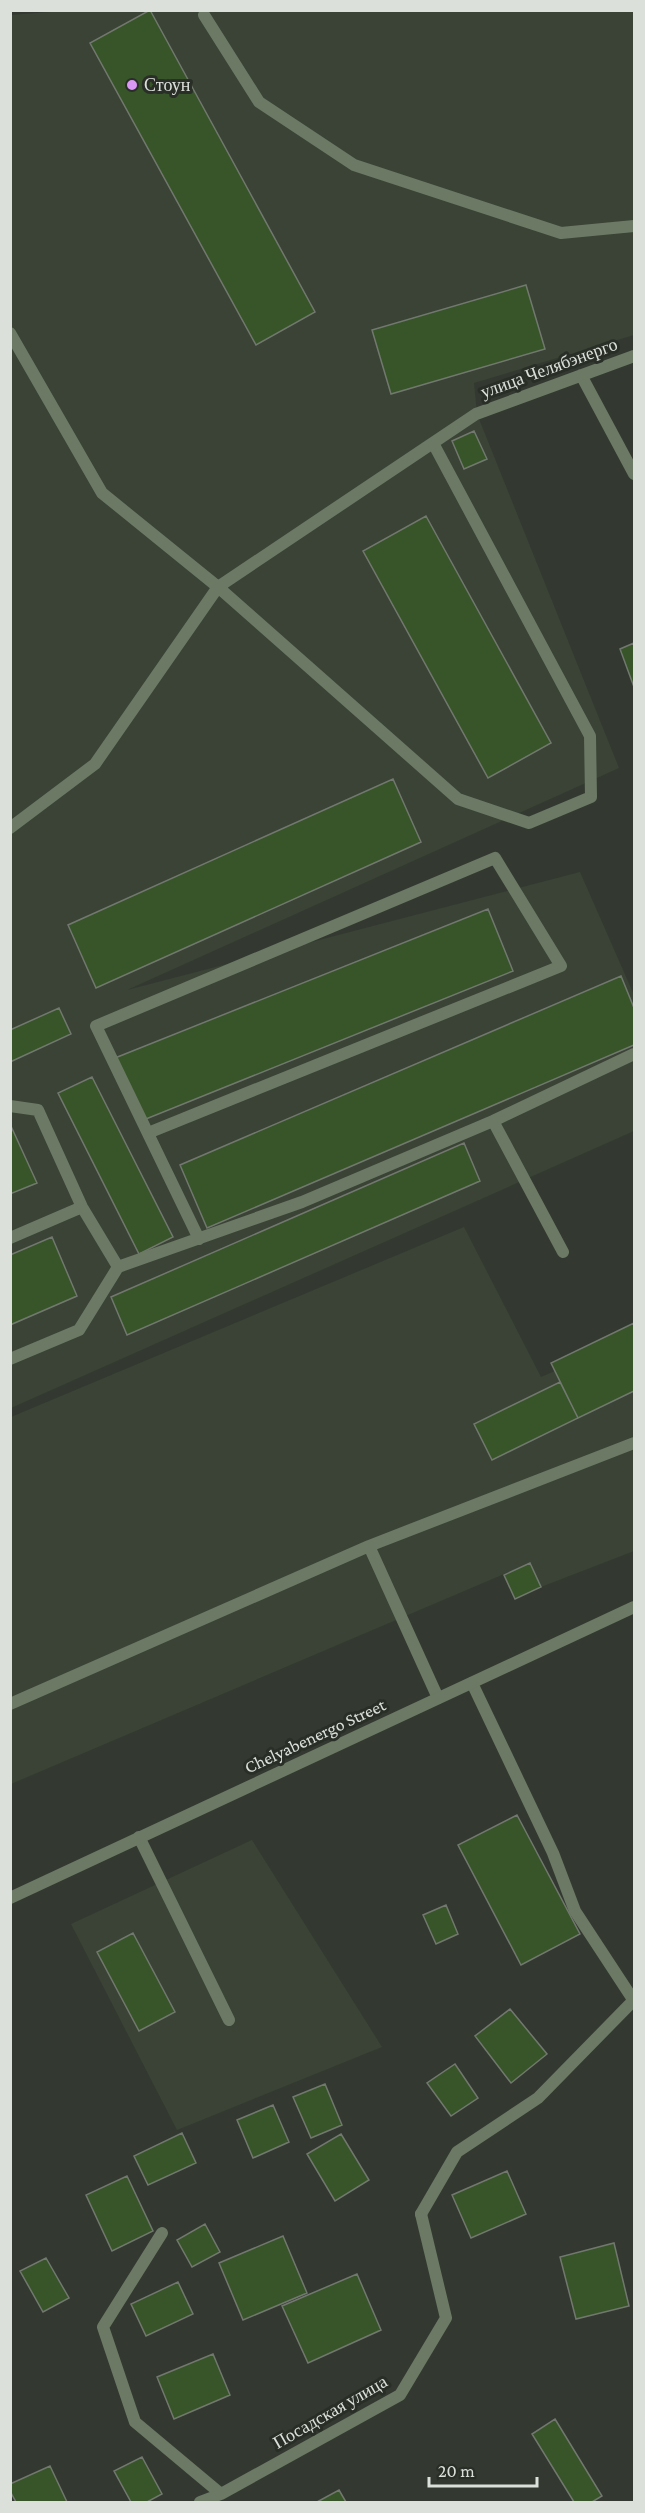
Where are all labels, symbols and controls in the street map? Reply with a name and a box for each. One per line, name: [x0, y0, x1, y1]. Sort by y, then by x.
place label: Стоун: [144, 75, 191, 95]
marker: Стоун: [125, 78, 139, 92]
street label: улица Челябэнерго: [478, 334, 620, 402]
street label: Chelyabenergo Street: [241, 1694, 390, 1777]
street label: Посадская улица: [269, 2371, 391, 2453]
scale bar: [429, 2450, 537, 2488]
text: 20 m: [438, 2461, 475, 2481]

